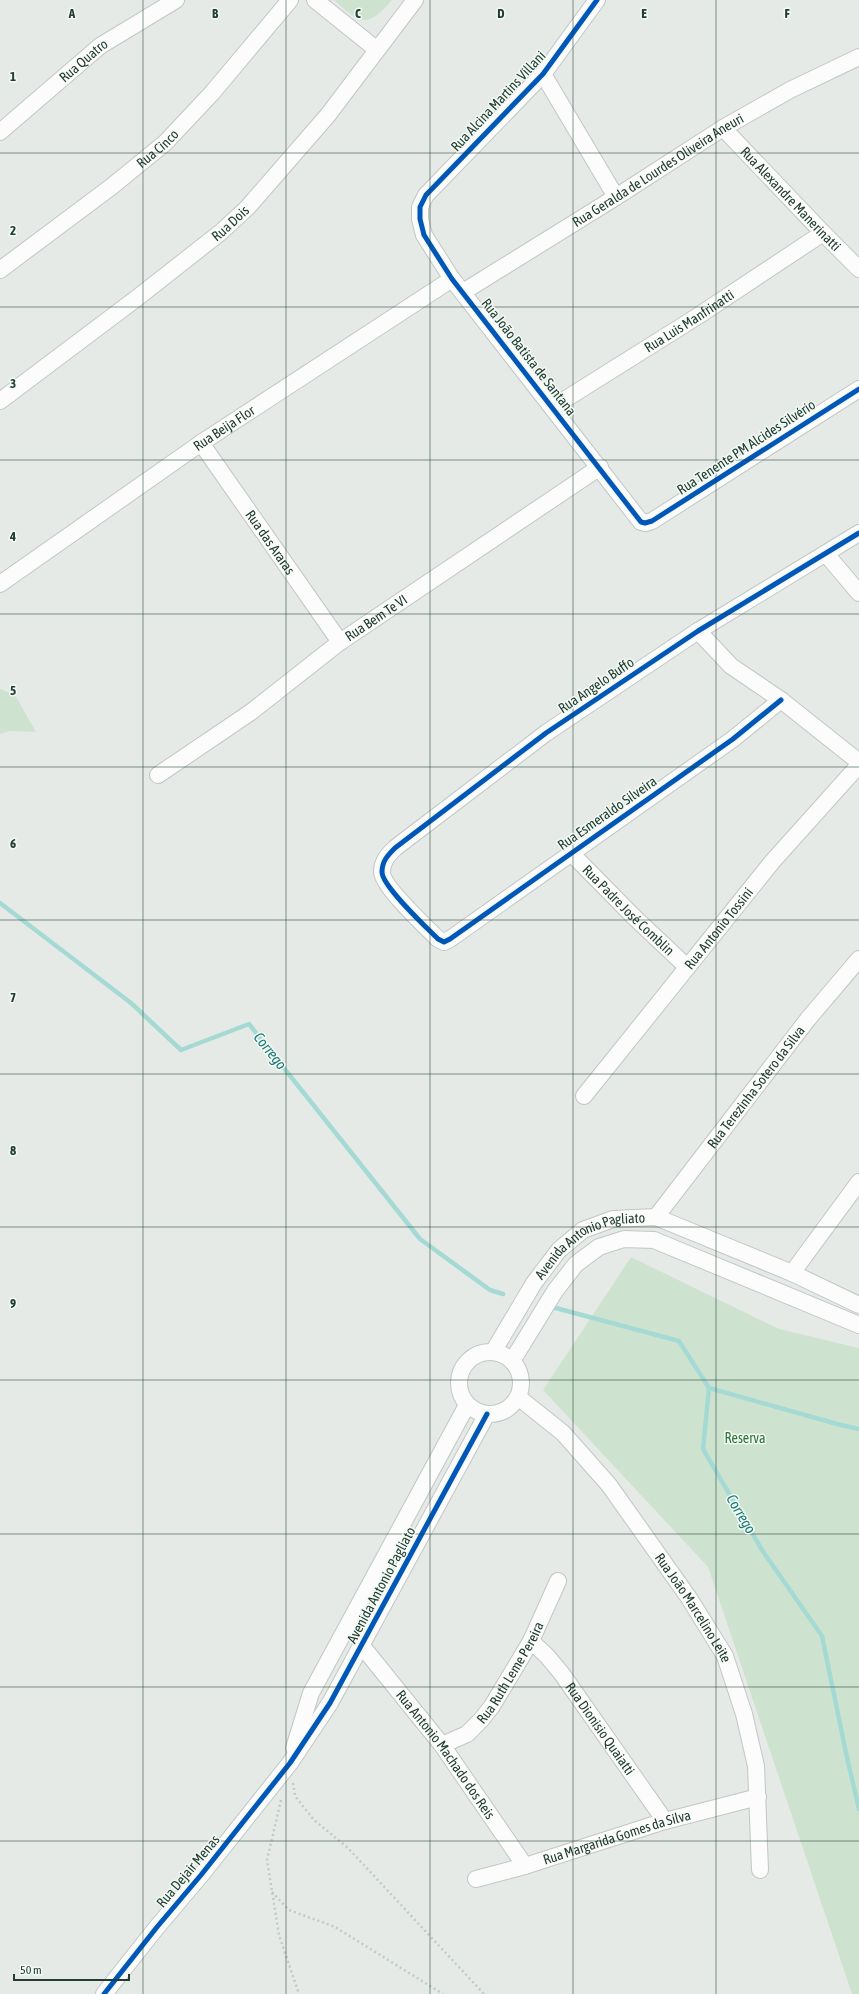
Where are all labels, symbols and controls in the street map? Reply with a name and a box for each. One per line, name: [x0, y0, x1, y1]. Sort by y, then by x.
text: A: [68, 6, 76, 21]
text: B: [212, 6, 219, 21]
text: C: [355, 6, 361, 21]
text: D: [497, 6, 505, 21]
text: E: [641, 6, 647, 21]
text: F: [784, 6, 790, 21]
street label: Rua Quatro: [56, 35, 110, 85]
street label: Rua Alcina Martins Villani: [447, 48, 549, 154]
text: 1: [10, 69, 16, 84]
street label: Rua Geralda de Lourdes Oliveira Aneuri: [569, 110, 746, 230]
street label: Rua Cinco: [133, 126, 182, 171]
street label: Rua Alexandre Manerinatti: [737, 143, 844, 254]
street label: Rua Dois: [208, 202, 252, 244]
text: 2: [10, 223, 16, 238]
street label: Rua Luis Manfrinatti: [641, 286, 737, 356]
street label: Rua João Batista de Santana: [478, 295, 580, 419]
text: 3: [10, 376, 16, 391]
street label: Rua Tenente PM Alcides Silvério: [674, 396, 818, 498]
street label: Rua Beija Flor: [190, 402, 258, 454]
street label: Rua das Araras: [242, 507, 298, 577]
text: 4: [9, 529, 16, 544]
street label: Rua Bem Te VI: [342, 591, 410, 644]
street label: Rua Angelo Buffo: [555, 654, 637, 716]
text: 5: [10, 683, 16, 698]
street label: Rua Esmeraldo Silveira: [555, 773, 659, 853]
text: 6: [10, 836, 16, 851]
street label: Rua Padre José Comblin: [579, 862, 677, 959]
street label: Rua Antonio Tossini: [681, 884, 756, 972]
text: 7: [10, 990, 16, 1005]
street label: Rua Terezinha Sotero da Silva: [704, 1023, 808, 1151]
water label: Corrego: [250, 1029, 290, 1073]
text: 8: [10, 1143, 16, 1158]
street label: Avenida Antonio Pagliato: [532, 1210, 645, 1282]
text: 9: [10, 1296, 16, 1311]
park label: Reserva: [725, 1430, 765, 1446]
water label: Corrego: [723, 1491, 760, 1536]
street label: Avenida Antonio Pagliato: [344, 1524, 418, 1646]
street label: Rua João Marcelino Leite: [652, 1550, 734, 1664]
street label: Rua Ruth Leme Pereira: [473, 1619, 547, 1727]
street label: Rua Dionisio Quaiatti: [562, 1679, 638, 1778]
street label: Rua Antonio Machado dos Reis: [393, 1687, 498, 1822]
street label: Rua Margarida Gomes da Silva: [541, 1807, 692, 1868]
street label: Rua Dejair Menas: [153, 1832, 223, 1910]
scale bar: [14, 1956, 129, 1982]
text: 50 m: [20, 1963, 42, 1977]

